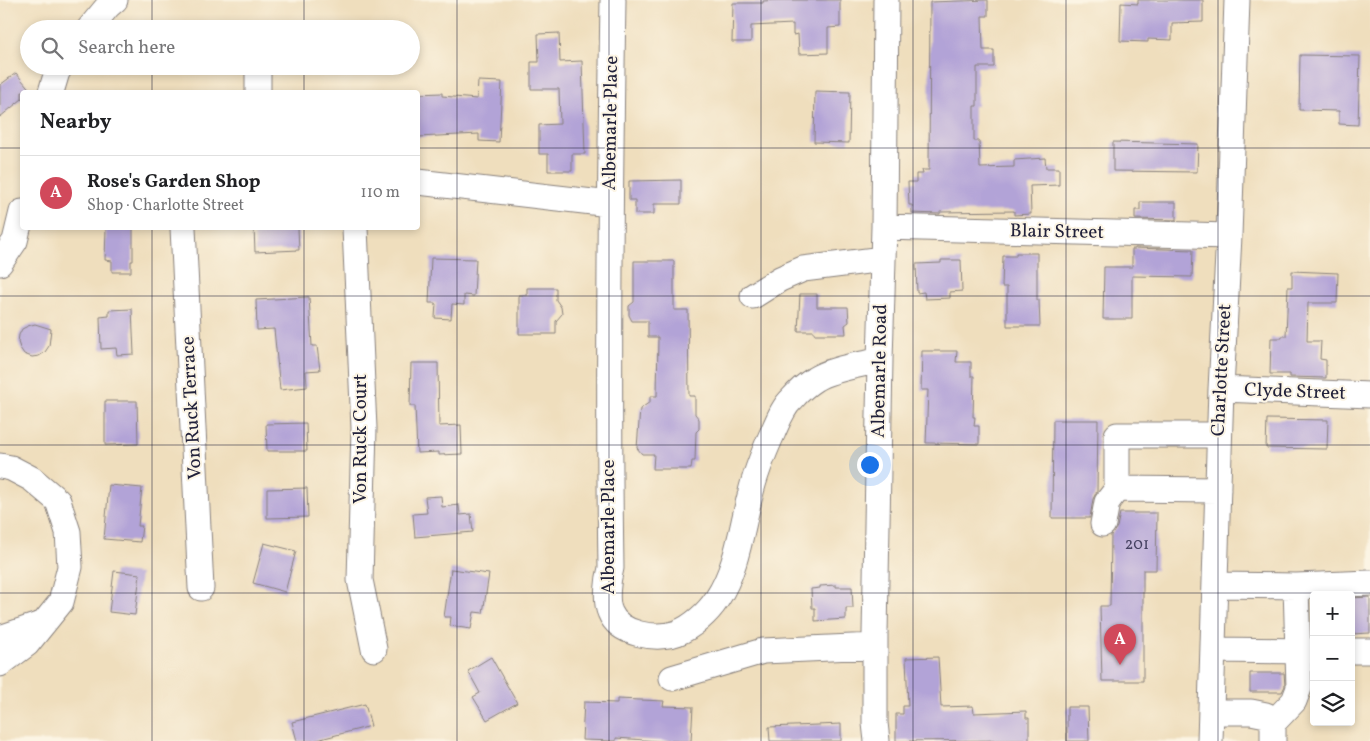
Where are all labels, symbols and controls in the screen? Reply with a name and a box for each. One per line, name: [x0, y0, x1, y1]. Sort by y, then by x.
search box: [20, 20, 420, 75]
icon: search: [38, 34, 66, 62]
text: Search here: [78, 35, 175, 61]
street label: Albemarle Place: [597, 55, 625, 191]
text: Nearby: [40, 108, 111, 137]
text: Rose's Garden Shop: [87, 169, 261, 195]
text: A: [50, 182, 62, 204]
text: 110 m: [361, 182, 400, 204]
text: Shop · Charlotte Street: [87, 195, 244, 217]
street label: Blair Street: [1010, 218, 1105, 246]
street label: Charlotte Street: [1206, 303, 1238, 437]
street label: Albemarle Road: [866, 304, 894, 438]
street label: Von Ruck Terrace: [175, 336, 209, 480]
street label: Von Ruck Court: [348, 374, 374, 504]
street label: Clyde Street: [1244, 377, 1347, 407]
your location: [857, 452, 883, 478]
street label: Albemarle Place: [596, 460, 622, 594]
house number: 201: [1125, 534, 1149, 556]
map controls: [1310, 591, 1355, 726]
button: +: [1310, 591, 1355, 636]
pin: A: [1104, 624, 1136, 665]
button: −: [1310, 636, 1355, 681]
button: layers: [1310, 681, 1355, 726]

